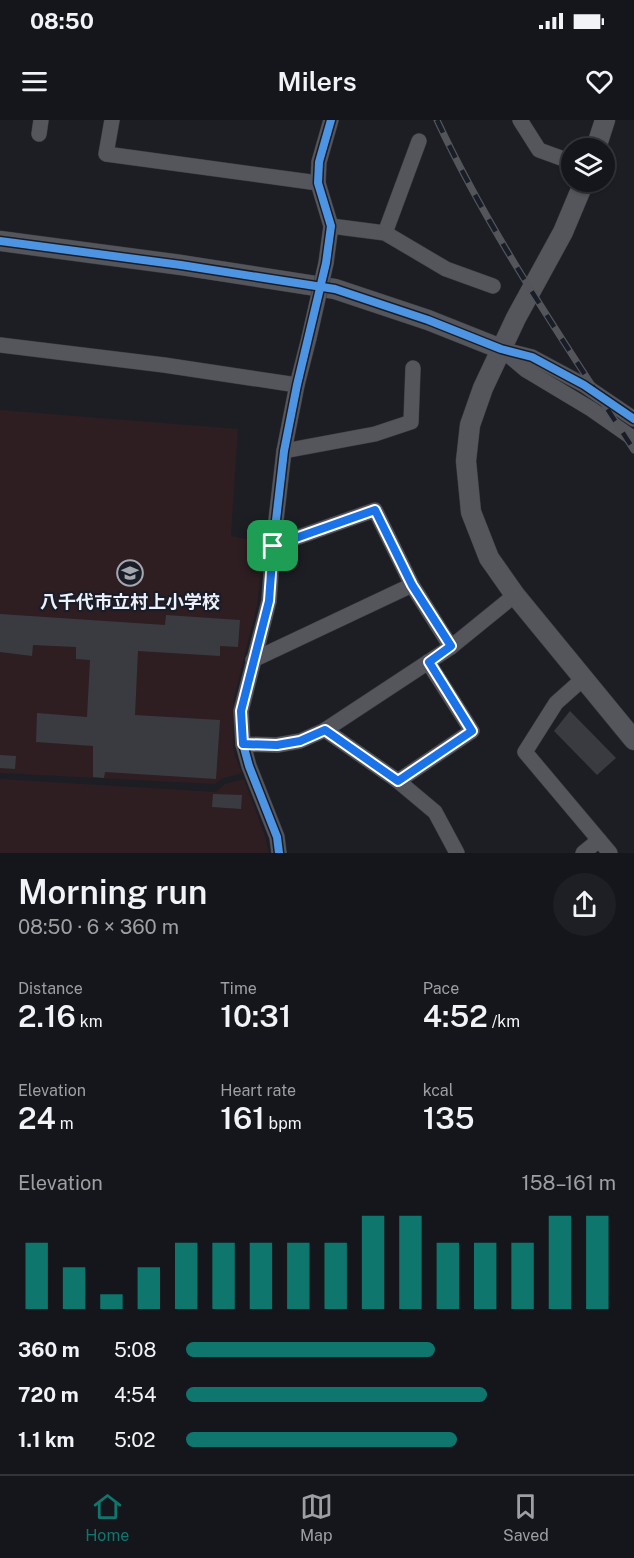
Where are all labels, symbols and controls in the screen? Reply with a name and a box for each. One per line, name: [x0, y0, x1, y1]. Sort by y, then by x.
text: 08:50: [30, 8, 94, 34]
icon: menu: [18, 65, 51, 98]
text: Milers: [277, 65, 357, 97]
icon: heart: [583, 65, 616, 98]
map controls: [561, 138, 615, 192]
button: layers: [561, 138, 615, 192]
pin: [247, 520, 298, 571]
icon: arrive: [256, 529, 289, 562]
school or university icon: 八千代市立村上小学校: [115, 558, 145, 588]
place label: 八千代市立村上小学校: [40, 591, 220, 612]
text: Morning run: [18, 873, 207, 911]
button: share: [553, 873, 616, 936]
text: 08:50 · 6 × 360 m: [18, 915, 179, 939]
text: Distance: [18, 979, 83, 998]
text: Time: [220, 979, 257, 998]
text: Pace: [423, 979, 459, 998]
text: 2.16: [18, 998, 76, 1034]
text: 10:31: [220, 998, 291, 1034]
text: 4:52: [423, 998, 488, 1034]
text: km: [76, 1012, 103, 1031]
text: /km: [488, 1012, 520, 1031]
text: Elevation: [18, 1081, 86, 1100]
text: Heart rate: [220, 1081, 296, 1100]
text: kcal: [423, 1081, 454, 1100]
text: 24: [18, 1100, 56, 1136]
text: 161: [220, 1100, 265, 1136]
text: 135: [423, 1100, 474, 1136]
text: m: [56, 1114, 74, 1133]
text: bpm: [265, 1114, 302, 1133]
text: Elevation: [18, 1171, 103, 1195]
text: 158–161 m: [522, 1171, 616, 1195]
text: 360 m: [18, 1338, 80, 1362]
text: 5:08: [114, 1338, 156, 1362]
text: 720 m: [18, 1383, 79, 1407]
text: 4:54: [114, 1383, 156, 1407]
text: 1.1 km: [18, 1428, 75, 1452]
text: 5:02: [114, 1428, 155, 1452]
tab: Home: [85, 1490, 129, 1545]
tab: Map: [300, 1490, 333, 1545]
tab: Saved: [503, 1490, 549, 1545]

